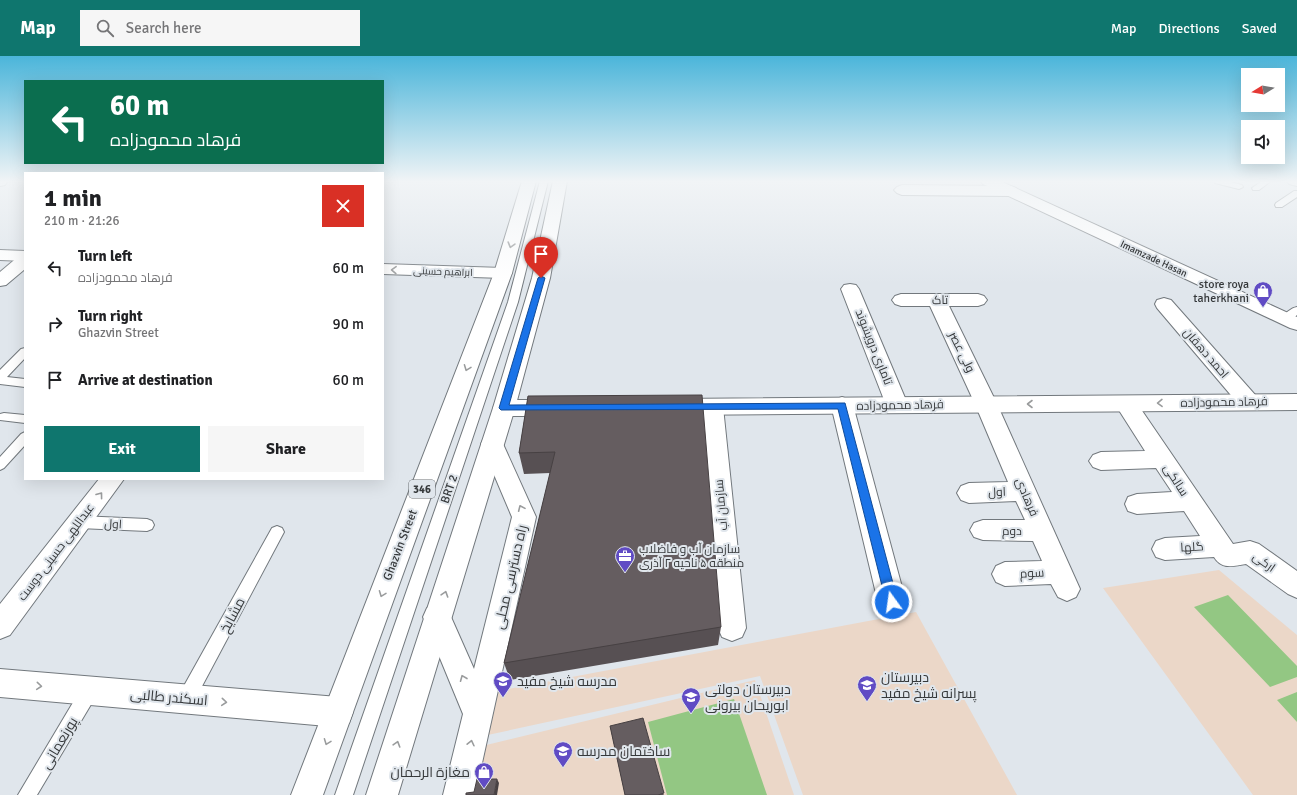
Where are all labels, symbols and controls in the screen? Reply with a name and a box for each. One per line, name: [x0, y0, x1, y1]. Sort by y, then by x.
search box: [80, 10, 360, 46]
text: Map: [20, 16, 56, 40]
icon: search: [94, 17, 116, 39]
text: Search here: [126, 19, 201, 37]
text: Map: [1111, 20, 1137, 37]
text: Directions: [1159, 20, 1220, 37]
text: Saved: [1242, 20, 1277, 37]
north arrow: [1241, 68, 1285, 112]
map controls: [1241, 68, 1285, 164]
text: 60 m: [110, 89, 169, 123]
icon: left: [44, 96, 96, 148]
button: sound: [1241, 120, 1285, 164]
text: فرهاد محمودزاده: [110, 129, 241, 151]
text: 1 min: [44, 183, 102, 213]
button: close: [322, 185, 364, 227]
text: 210 m · 21:26: [44, 213, 120, 229]
pin: [524, 237, 558, 278]
street label: Imamzade Hasan: [1118, 238, 1189, 280]
one-way arrow: [507, 242, 516, 249]
icon: arrive: [530, 243, 552, 265]
text: Turn left: [78, 247, 132, 265]
icon: left: [44, 257, 66, 279]
text: 60 m: [333, 259, 364, 277]
one-way arrow: [391, 265, 397, 274]
street label: ابراهیم حسینی: [413, 265, 473, 280]
text: فرهاد محمودزاده: [78, 270, 173, 286]
place label: store roya taherkhani: [1193, 277, 1249, 306]
shop icon: store roya taherkhani: [1252, 280, 1274, 308]
street label: تاک: [932, 293, 949, 308]
text: Turn right: [78, 307, 143, 325]
street label: تاماری درویشوند: [852, 307, 896, 388]
icon: right: [44, 313, 66, 335]
text: 90 m: [333, 315, 364, 333]
text: Ghazvin Street: [78, 325, 159, 341]
street label: احمد دهقان: [1180, 325, 1231, 381]
street label: ولی عصر: [945, 328, 978, 375]
one-way arrow: [464, 364, 472, 371]
icon: arrive: [44, 369, 66, 391]
text: Arrive at destination: [78, 371, 213, 389]
text: 60 m: [333, 371, 364, 389]
street label: فرهاد محمودزاده: [1180, 394, 1268, 411]
street label: فرهاد محمودزاده: [856, 397, 944, 414]
one-way arrow: [1157, 399, 1163, 407]
one-way arrow: [1027, 400, 1033, 408]
button: Exit: [44, 426, 200, 472]
button: Share: [208, 426, 364, 472]
street label: سالکی: [1160, 461, 1192, 499]
street label: BRT 2: [438, 473, 461, 505]
street label: فرهادی: [1012, 476, 1041, 519]
street label: سازمان آب: [712, 479, 731, 531]
road number: 346: [409, 480, 435, 498]
street label: اول: [988, 485, 1006, 500]
one-way arrow: [96, 492, 103, 499]
street label: عبداللهی حسینی دوست: [15, 501, 98, 604]
one-way arrow: [517, 505, 525, 512]
street label: Ghazvin Street: [380, 508, 421, 583]
street label: اول: [104, 517, 122, 532]
street label: راه دسترسی محلی: [490, 523, 531, 631]
street label: دوم: [1002, 524, 1022, 539]
street label: گلها: [1180, 539, 1204, 556]
place label: سازمان آب و فاضلاب منطقه ۵ ناحیه ۲ آذری: [639, 542, 744, 571]
office icon: سازمان آب و فاضلاب منطقه ۵ ناحیه ۲ آذری: [614, 545, 636, 573]
street label: ارکی: [1249, 549, 1278, 576]
street label: سوم: [1019, 565, 1045, 582]
position arrow: [871, 581, 913, 623]
one-way arrow: [440, 590, 449, 597]
one-way arrow: [379, 591, 387, 598]
street label: مشایخ: [216, 595, 249, 636]
place label: دبیرستان پسرانه شیخ مفید: [881, 669, 977, 703]
school or university icon: مدرسه شیخ مفید: [492, 670, 514, 698]
place label: مدرسه شیخ مفید: [517, 673, 617, 690]
school or university icon: دبیرستان پسرانه شیخ مفید: [856, 674, 878, 702]
one-way arrow: [459, 675, 467, 682]
place label: دبیرستان دولتی ابوریحان بیرونی: [705, 681, 791, 714]
one-way arrow: [36, 682, 42, 691]
street label: اسکندر طالبی: [129, 686, 208, 709]
school or university icon: دبیرستان دولتی ابوریحان بیرونی: [680, 686, 702, 714]
one-way arrow: [221, 697, 227, 706]
street label: پورنعمانی: [37, 714, 83, 773]
one-way arrow: [323, 739, 331, 746]
one-way arrow: [466, 740, 474, 747]
school or university icon: ساختمان مدرسه: [552, 740, 574, 768]
one-way arrow: [393, 741, 401, 748]
place label: ساختمان مدرسه: [577, 743, 670, 760]
shop icon: مغازة الرحمان: [473, 761, 495, 789]
place label: مغازة الرحمان: [391, 764, 470, 781]

